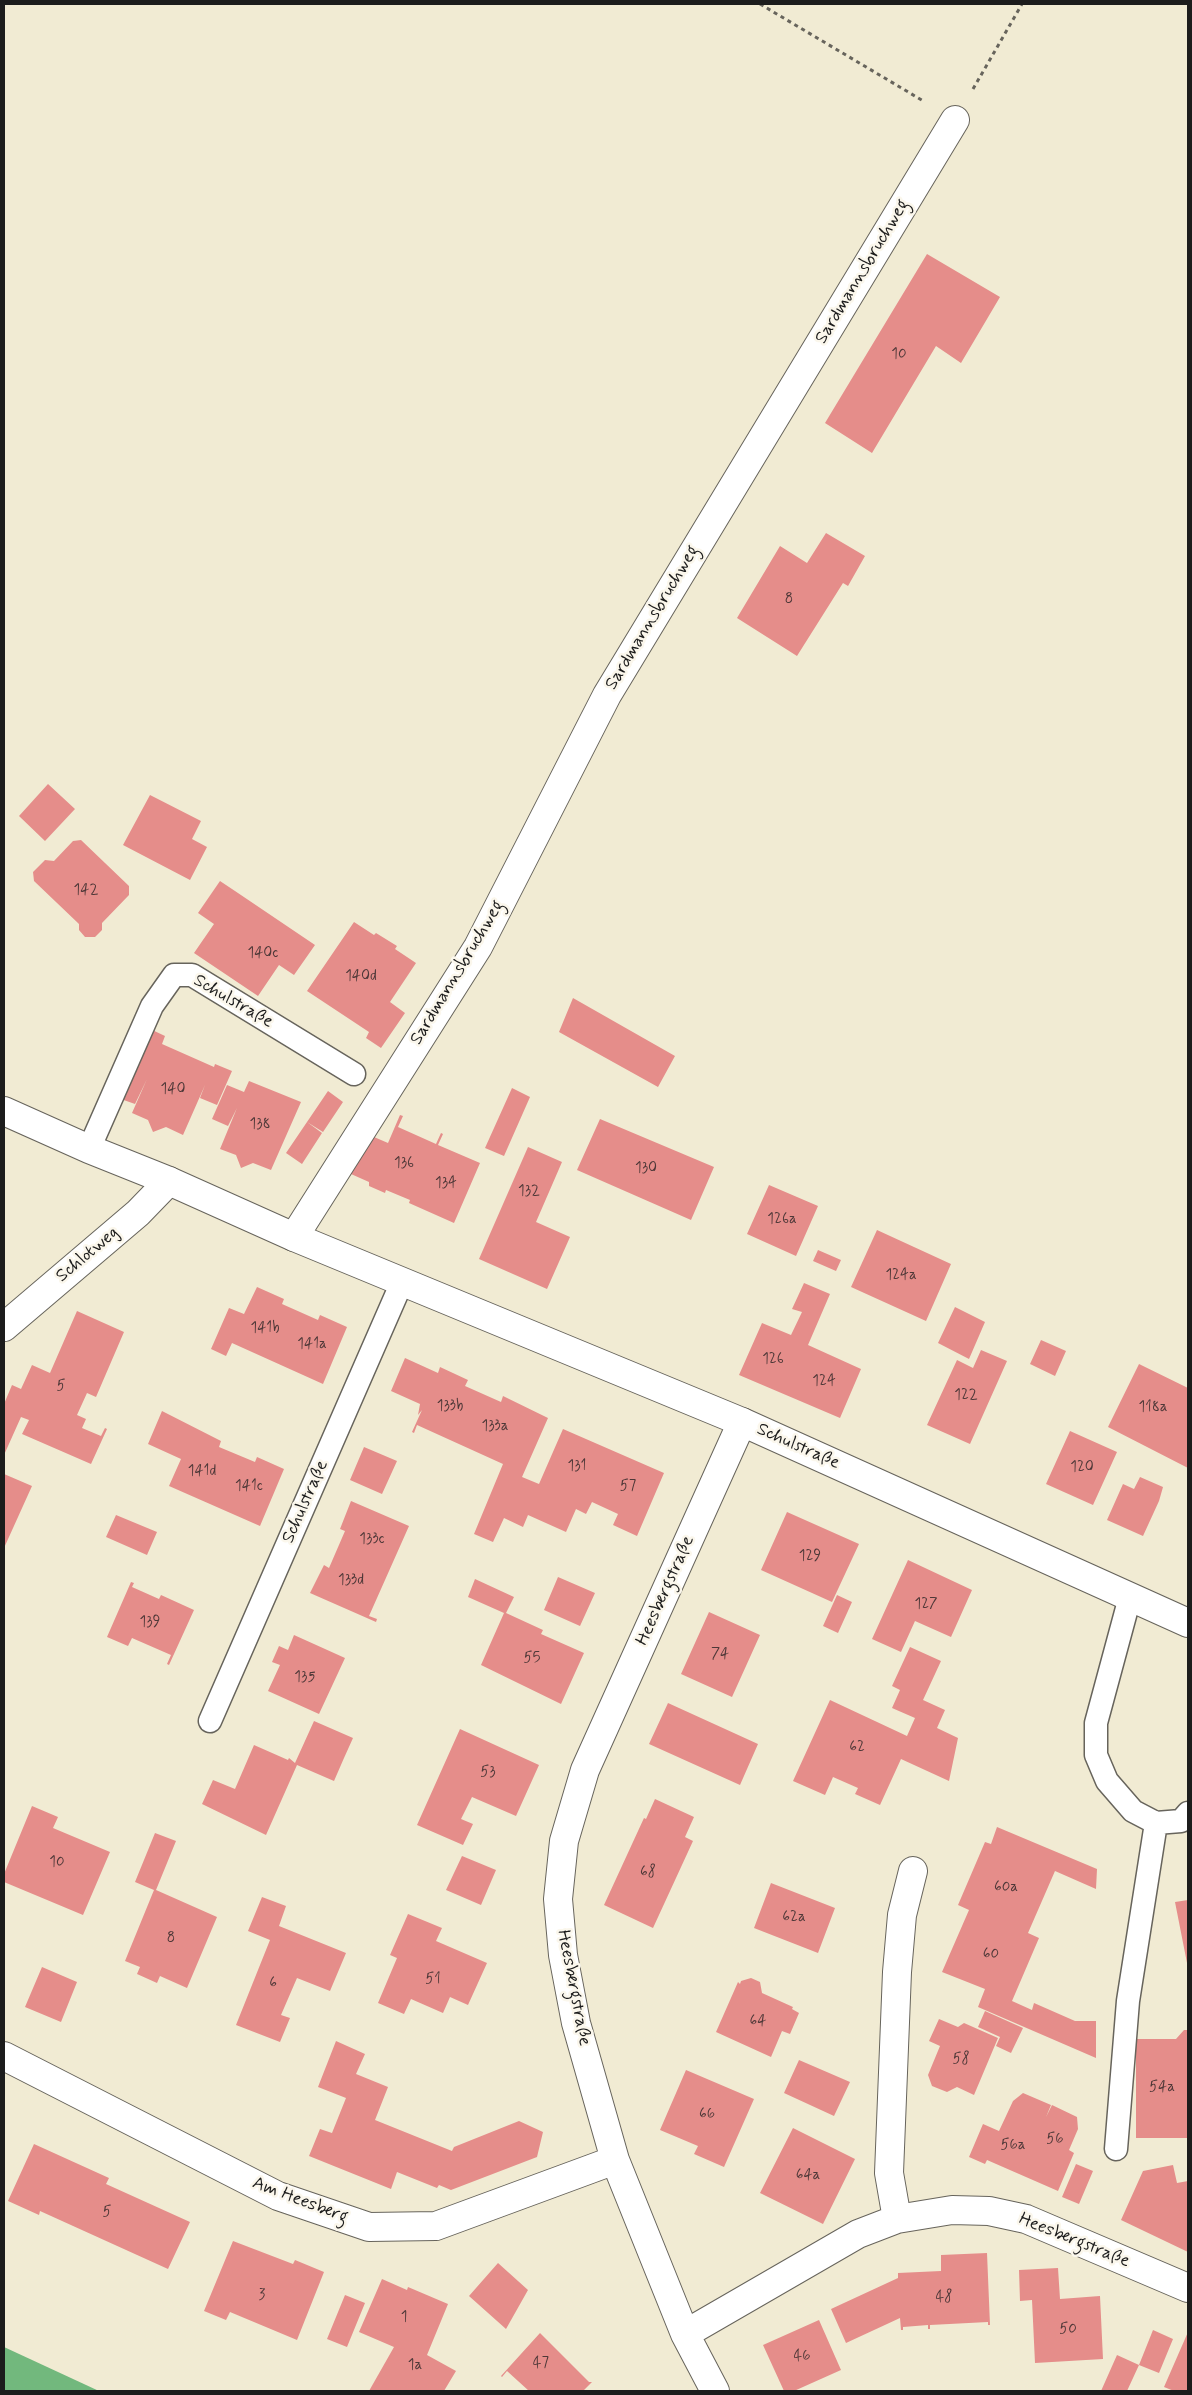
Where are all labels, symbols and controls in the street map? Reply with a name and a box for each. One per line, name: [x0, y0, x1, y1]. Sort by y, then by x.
street label: Sardmannsbruchweg: [811, 196, 915, 348]
house number: 10: [891, 346, 907, 364]
street label: Sardmannsbruchweg: [601, 542, 705, 694]
house number: 8: [785, 591, 793, 609]
house number: 142: [74, 882, 98, 900]
street label: Sardmannsbruchweg: [406, 897, 510, 1049]
house number: 140c: [248, 945, 278, 963]
house number: 140d: [345, 968, 377, 986]
street label: Schulstraße: [189, 970, 277, 1034]
house number: 140: [161, 1081, 185, 1099]
house number: 138: [249, 1116, 271, 1134]
house number: 136: [394, 1155, 414, 1173]
house number: 130: [635, 1160, 657, 1178]
house number: 134: [435, 1175, 457, 1193]
house number: 132: [518, 1183, 540, 1201]
house number: 126a: [767, 1211, 797, 1229]
street label: Schlotweg: [52, 1222, 124, 1288]
house number: 124a: [885, 1267, 917, 1285]
house number: 141b: [250, 1320, 280, 1338]
house number: 141a: [297, 1336, 327, 1354]
house number: 126: [762, 1351, 784, 1369]
house number: 124: [812, 1373, 836, 1391]
house number: 5: [57, 1378, 65, 1396]
house number: 122: [954, 1387, 978, 1405]
house number: 133b: [437, 1398, 463, 1416]
house number: 118a: [1139, 1399, 1167, 1417]
house number: 133a: [482, 1418, 508, 1436]
street label: Schulstraße: [753, 1419, 843, 1475]
street label: Schulstraße: [278, 1457, 334, 1547]
house number: 131: [568, 1458, 586, 1476]
house number: 120: [1070, 1459, 1094, 1477]
house number: 141d: [188, 1463, 216, 1481]
house number: 141c: [235, 1478, 263, 1496]
house number: 57: [620, 1478, 636, 1496]
house number: 133c: [359, 1531, 385, 1549]
street label: Heesbergstraße: [632, 1533, 700, 1649]
house number: 129: [799, 1548, 821, 1566]
house number: 133d: [338, 1572, 364, 1590]
house number: 127: [915, 1596, 937, 1614]
house number: 139: [140, 1614, 160, 1632]
house number: 74: [711, 1646, 729, 1664]
house number: 55: [524, 1650, 540, 1668]
house number: 135: [294, 1669, 316, 1687]
house number: 62: [849, 1739, 865, 1757]
house number: 53: [480, 1764, 496, 1782]
house number: 10: [49, 1854, 65, 1872]
house number: 68: [640, 1864, 656, 1882]
house number: 60a: [994, 1879, 1018, 1897]
house number: 62a: [782, 1909, 806, 1927]
street label: Heesbergstraße: [551, 1928, 595, 2048]
house number: 8: [167, 1930, 175, 1948]
house number: 60: [983, 1946, 999, 1964]
house number: 51: [425, 1971, 441, 1989]
house number: 6: [269, 1975, 277, 1993]
house number: 64: [750, 2013, 766, 2031]
house number: 58: [952, 2051, 970, 2069]
house number: 54a: [1149, 2079, 1175, 2097]
house number: 66: [699, 2106, 715, 2124]
house number: 56: [1046, 2131, 1064, 2149]
house number: 56a: [1000, 2137, 1026, 2155]
house number: 64a: [796, 2167, 820, 2185]
street label: Am Heesberg: [249, 2173, 351, 2229]
house number: 5: [103, 2204, 111, 2222]
street label: Heesbergstraße: [1015, 2209, 1133, 2273]
house number: 3: [259, 2287, 265, 2305]
house number: 48: [936, 2289, 952, 2307]
house number: 1: [401, 2309, 407, 2327]
house number: 50: [1059, 2321, 1077, 2339]
house number: 46: [793, 2348, 811, 2366]
house number: 47: [533, 2355, 549, 2373]
house number: 1a: [408, 2357, 422, 2375]

